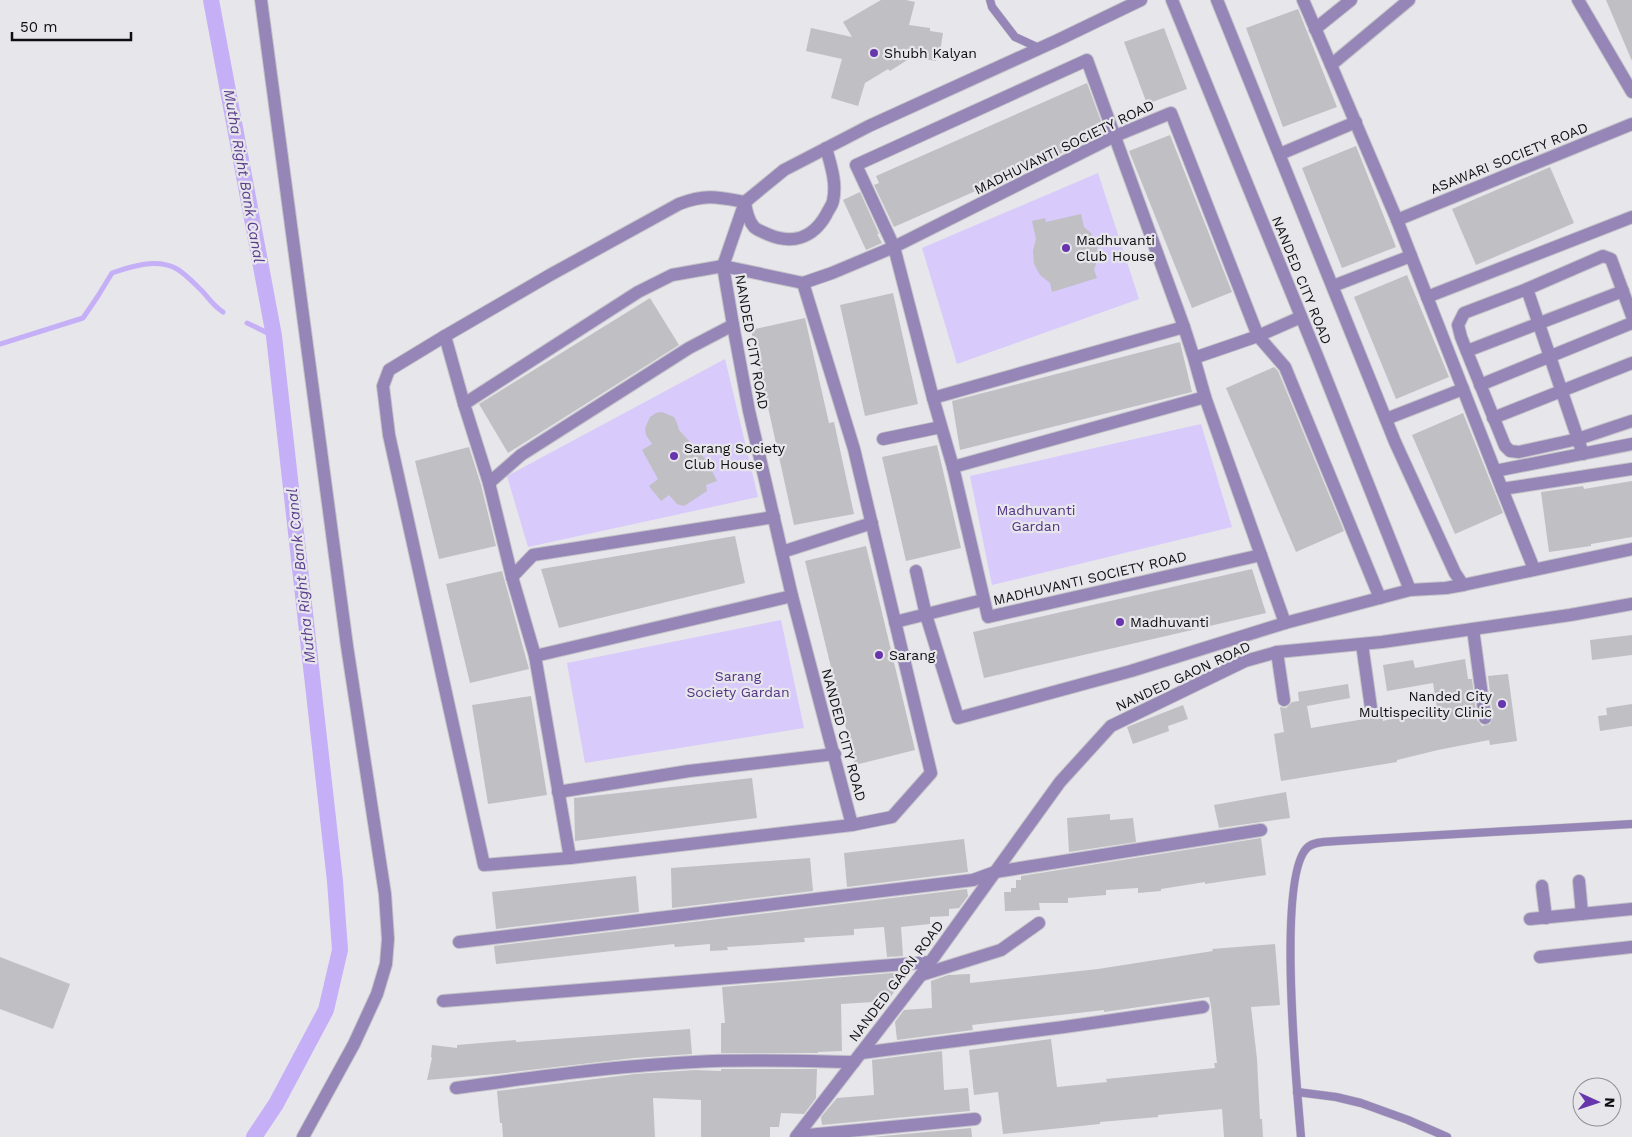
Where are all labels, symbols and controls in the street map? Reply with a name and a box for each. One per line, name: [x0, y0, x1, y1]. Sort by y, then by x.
scale bar: [12, 10, 131, 42]
text: 50 m: [20, 18, 57, 36]
place label: Shubh Kalyan: [884, 45, 977, 61]
marker: Shubh Kalyan: [868, 47, 880, 59]
water label: Mutha Right Bank Canal: [220, 88, 268, 265]
street label: MADHUVANTI SOCIETY ROAD: [971, 96, 1157, 198]
street label: ASAWARI SOCIETY ROAD: [1428, 119, 1590, 197]
street label: NANDED CITY ROAD: [1269, 214, 1335, 346]
place label: Madhuvanti Club House: [1076, 232, 1155, 264]
marker: Madhuvanti Club House: [1060, 242, 1072, 254]
street label: NANDED CITY ROAD: [732, 273, 772, 411]
place label: Sarang Society Club House: [684, 440, 786, 472]
marker: Sarang Society Club House: [668, 450, 680, 462]
water label: Mutha Right Bank Canal: [283, 487, 319, 664]
park label: Madhuvanti Gardan: [996, 502, 1076, 534]
street label: MADHUVANTI SOCIETY ROAD: [992, 548, 1188, 608]
place label: Madhuvanti: [1130, 614, 1209, 630]
marker: Madhuvanti: [1114, 616, 1126, 628]
street label: NANDED GAON ROAD: [1113, 638, 1253, 714]
place label: Sarang: [889, 647, 936, 663]
marker: Sarang: [873, 649, 885, 661]
street label: NANDED CITY ROAD: [819, 667, 869, 803]
park label: Sarang Society Gardan: [686, 668, 790, 700]
place label: Nanded City Multispecility Clinic: [1359, 688, 1493, 720]
marker: Nanded City Multispecility Clinic: [1496, 698, 1508, 710]
street label: NANDED GAON ROAD: [845, 917, 947, 1045]
north arrow: [1572, 1077, 1622, 1127]
text: N: [1602, 1097, 1618, 1108]

